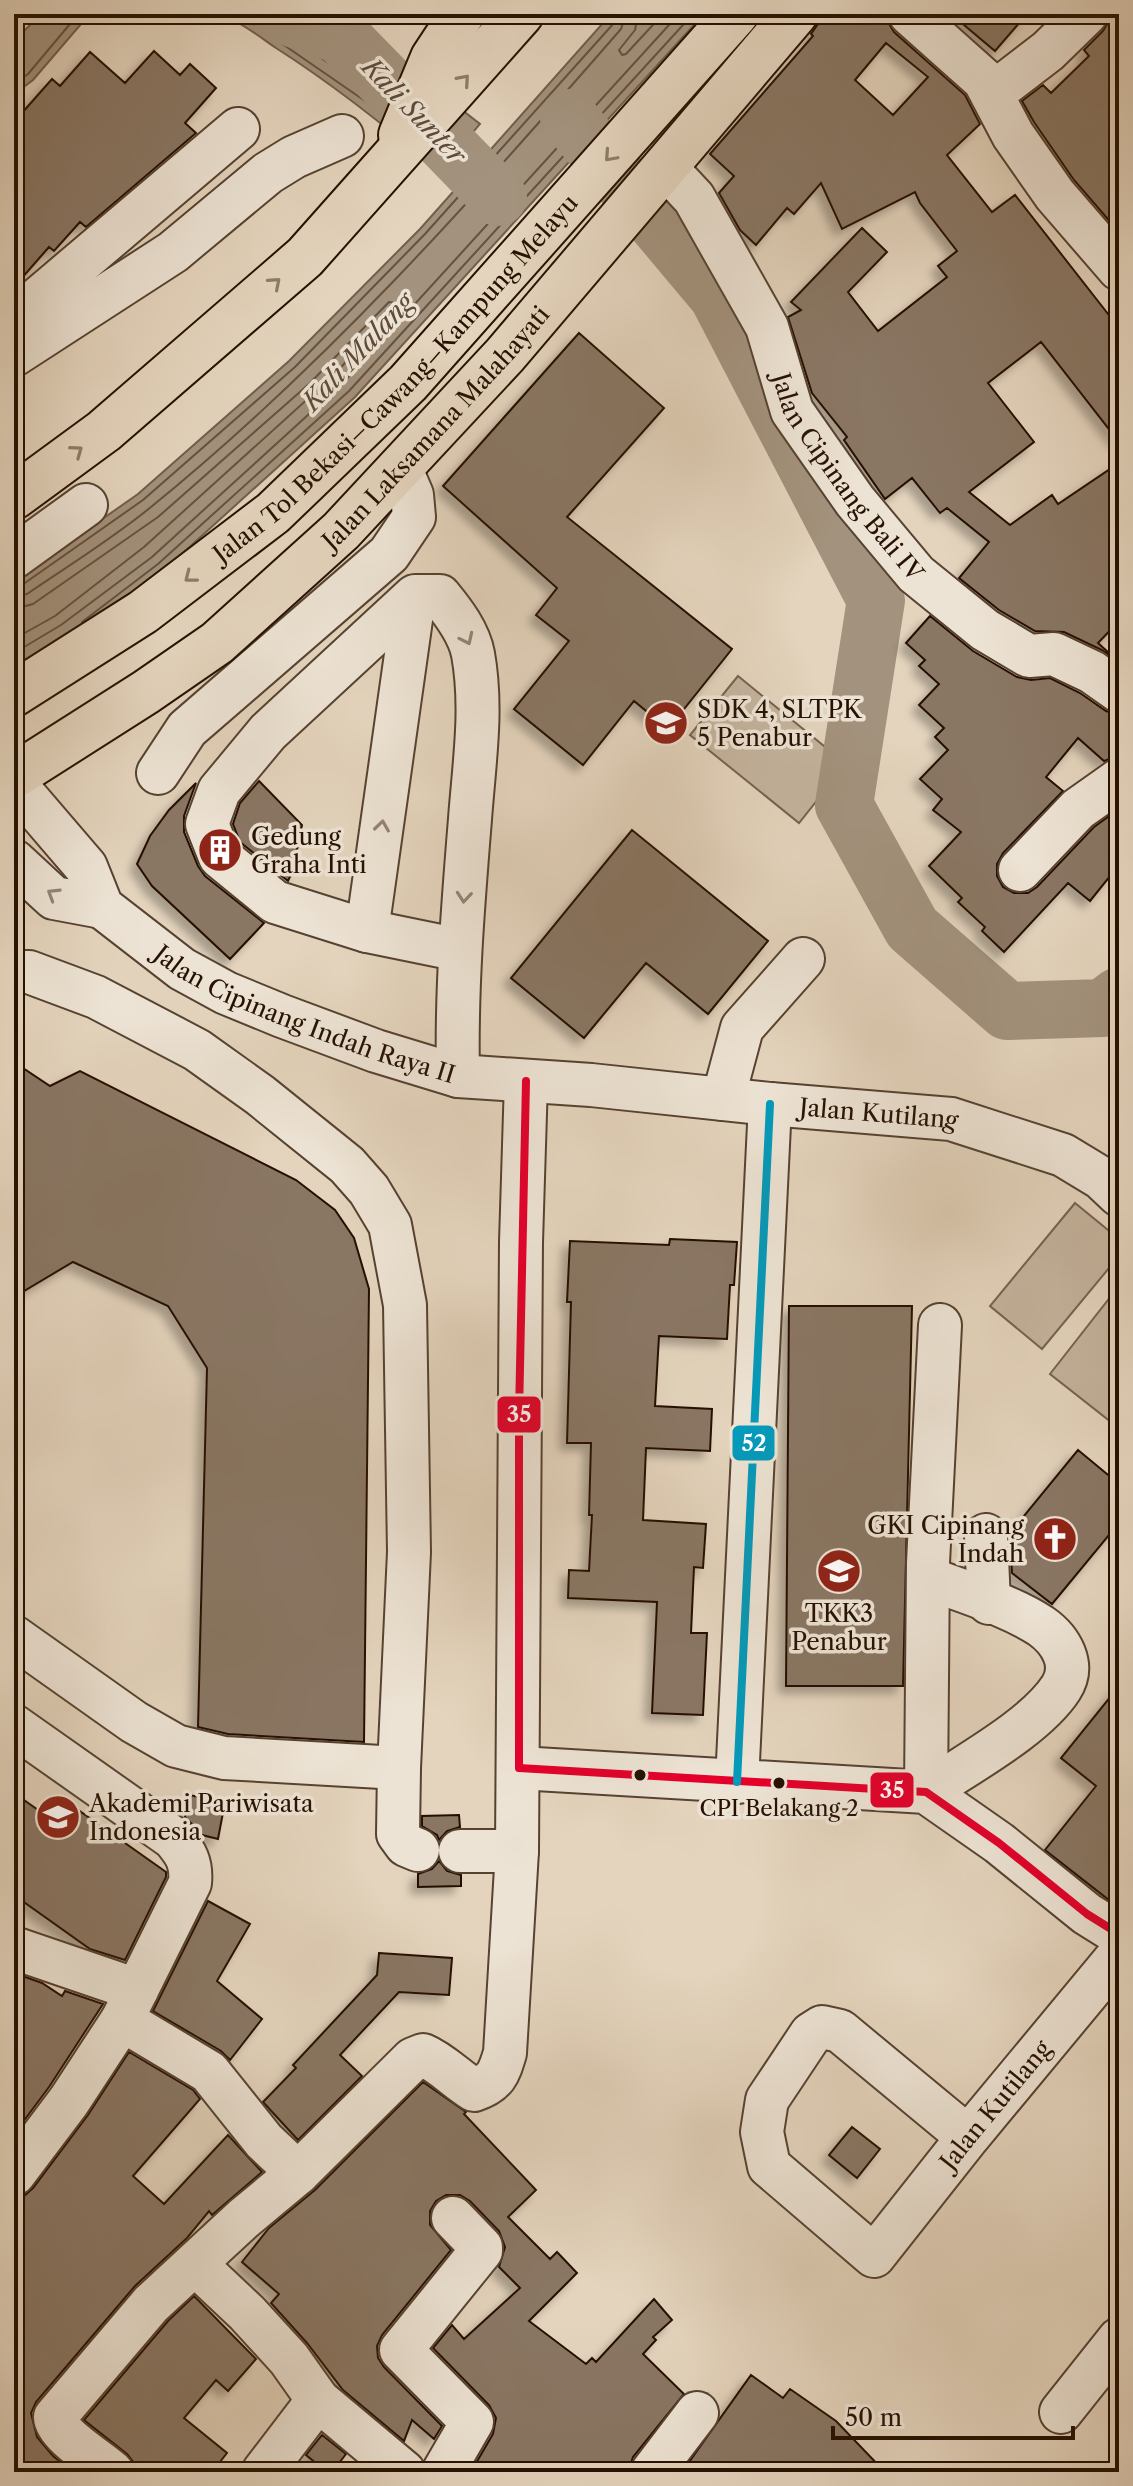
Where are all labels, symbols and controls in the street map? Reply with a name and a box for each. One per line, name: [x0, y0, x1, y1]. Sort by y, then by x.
water label: Kali Sunter: [354, 50, 474, 172]
one-way arrow: [454, 75, 468, 90]
one-way arrow: [604, 147, 619, 161]
street label: Jalan Tol Bekasi–Cawang–Kampung Melayu: [204, 188, 584, 570]
one-way arrow: [266, 278, 281, 292]
water label: Kali Malang: [294, 285, 422, 419]
street label: Jalan Laksamana Malahayati: [313, 300, 555, 558]
street label: Jalan Cipinang Bali IV: [766, 365, 930, 587]
one-way arrow: [68, 446, 83, 460]
one-way arrow: [184, 567, 198, 581]
one-way arrow: [457, 631, 473, 645]
place label: SDK 4, SLTPK 5 Penabur: [697, 695, 863, 752]
school or university icon: SDK 4, SLTPK 5 Penabur: [642, 699, 690, 747]
one-way arrow: [373, 819, 390, 833]
place label: Gedung Graha Inti: [251, 822, 367, 879]
building icon: Gedung Graha Inti: [196, 826, 244, 874]
one-way arrow: [48, 889, 62, 904]
one-way arrow: [456, 891, 473, 904]
street label: Jalan Cipinang Indah Raya II: [146, 936, 459, 1089]
street label: Jalan Kutilang: [794, 1092, 962, 1135]
line badge: 35: [496, 1395, 542, 1434]
text: 35: [507, 1401, 531, 1428]
line badge: 52: [731, 1424, 776, 1462]
text: 52: [741, 1430, 767, 1457]
place label: GKI Cipinang Indah: [867, 1511, 1024, 1568]
church icon: GKI Cipinang Indah: [1031, 1515, 1079, 1563]
school or university icon: TKK3 Penabur: [815, 1547, 863, 1595]
place label: TKK3 Penabur: [791, 1599, 887, 1656]
unlabelled marker: [632, 1767, 648, 1783]
line badge: 35: [869, 1771, 915, 1809]
marker: CPI Belakang 2: [771, 1775, 787, 1791]
text: 35: [880, 1777, 904, 1804]
place label: Akademi Pariwisata Indonesia: [88, 1789, 314, 1846]
school or university icon: Akademi Pariwisata Indonesia: [34, 1793, 82, 1841]
place label: CPI Belakang 2: [699, 1795, 859, 1822]
street label: Jalan Kutilang: [931, 2034, 1057, 2179]
scale bar: [833, 2390, 1073, 2440]
text: 50 m: [845, 2403, 902, 2432]

